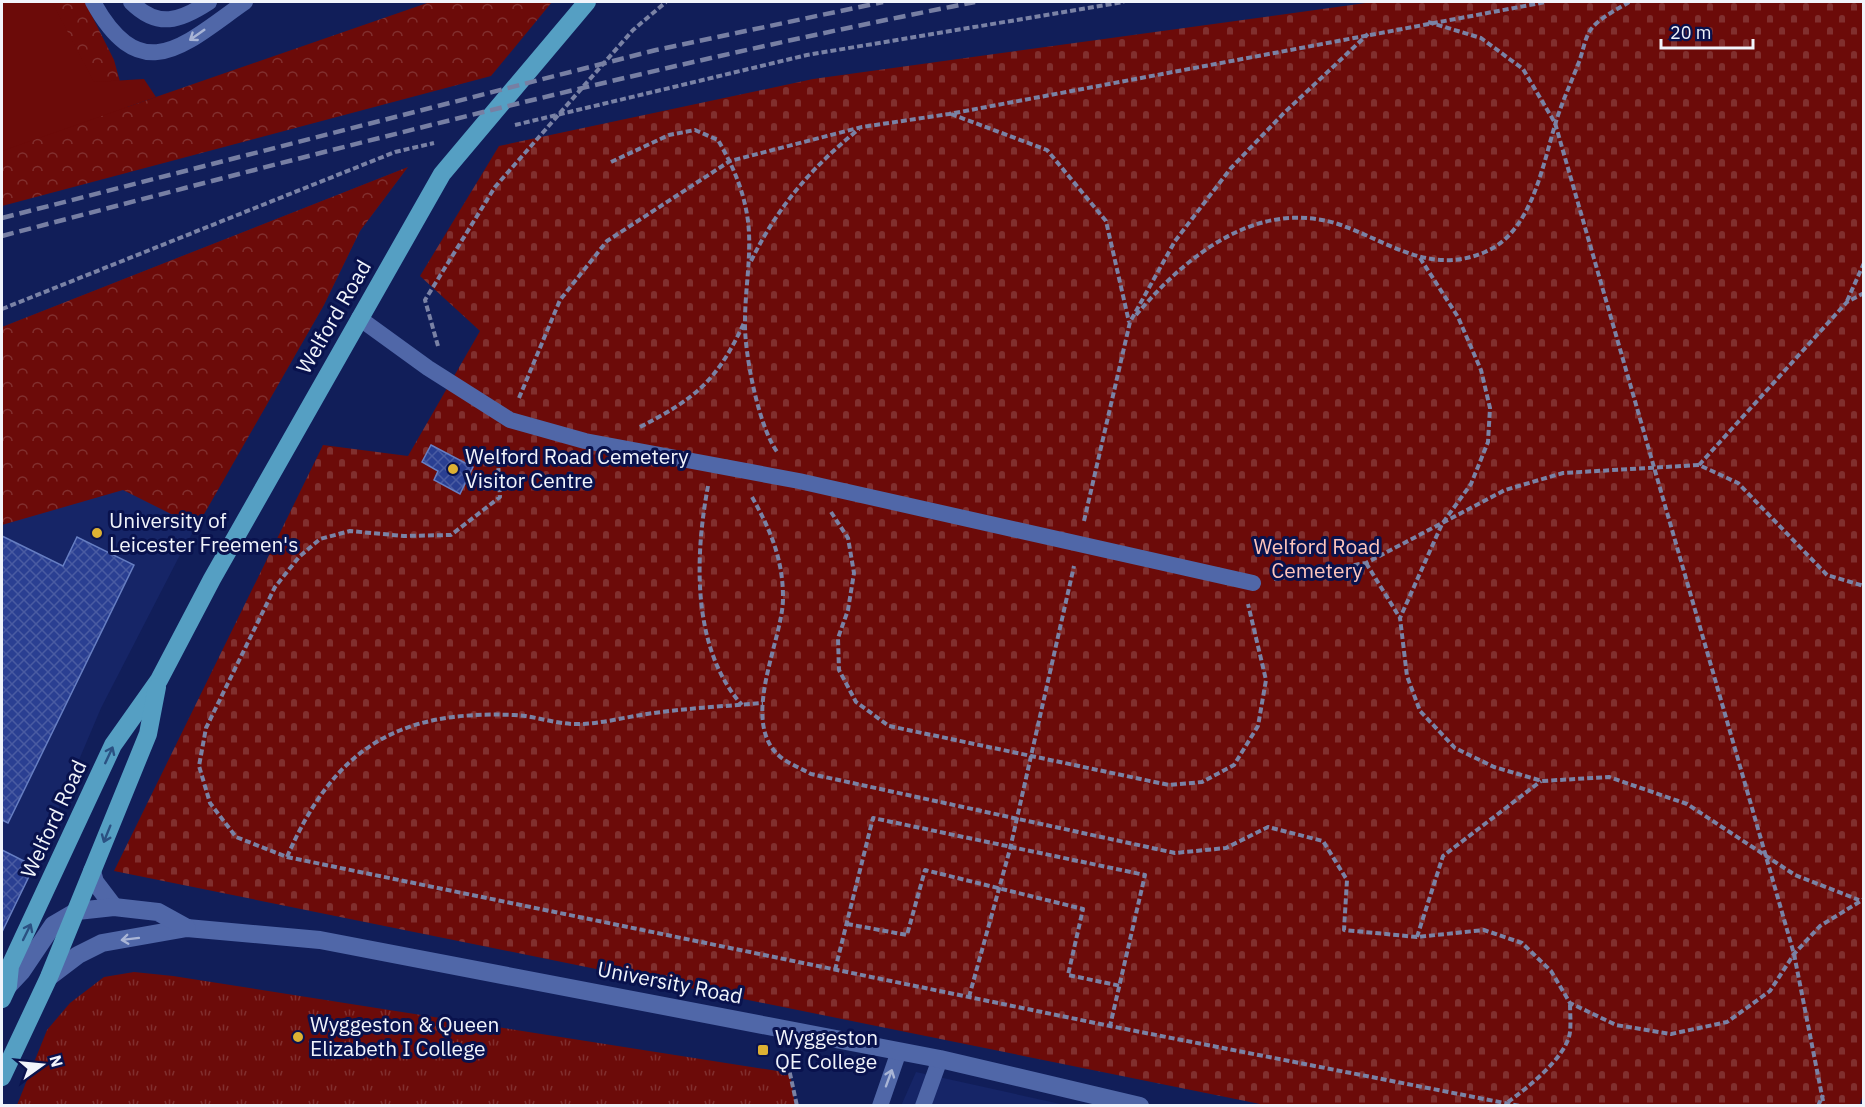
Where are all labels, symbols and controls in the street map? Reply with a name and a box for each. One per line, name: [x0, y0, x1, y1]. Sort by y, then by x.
scale bar: [1661, 12, 1752, 50]
text: 20 m: [1670, 21, 1712, 44]
one-way arrow: [189, 29, 206, 41]
street label: Welford Road: [289, 254, 377, 379]
place label: Welford Road Cemetery Visitor Centre: [465, 442, 689, 494]
marker: Welford Road Cemetery Visitor Centre: [446, 462, 460, 476]
place label: University of Leicester Freemen's: [109, 506, 298, 558]
marker: University of Leicester Freemen's: [90, 526, 104, 540]
park label: Welford Road Cemetery: [1253, 532, 1381, 584]
one-way arrow: [103, 746, 115, 764]
street label: Welford Road: [14, 755, 93, 882]
one-way arrow: [101, 824, 112, 843]
one-way arrow: [21, 923, 33, 941]
one-way arrow: [120, 934, 140, 945]
street label: University Road: [595, 954, 745, 1010]
place label: Wyggeston & Queen Elizabeth I College: [310, 1010, 500, 1062]
place label: Wyggeston QE College: [775, 1023, 878, 1075]
marker: Wyggeston & Queen Elizabeth I College: [291, 1030, 305, 1044]
north arrow: [12, 1035, 72, 1095]
marker: Wyggeston QE College: [756, 1043, 770, 1057]
text: N: [45, 1053, 68, 1069]
one-way arrow: [885, 1069, 896, 1088]

